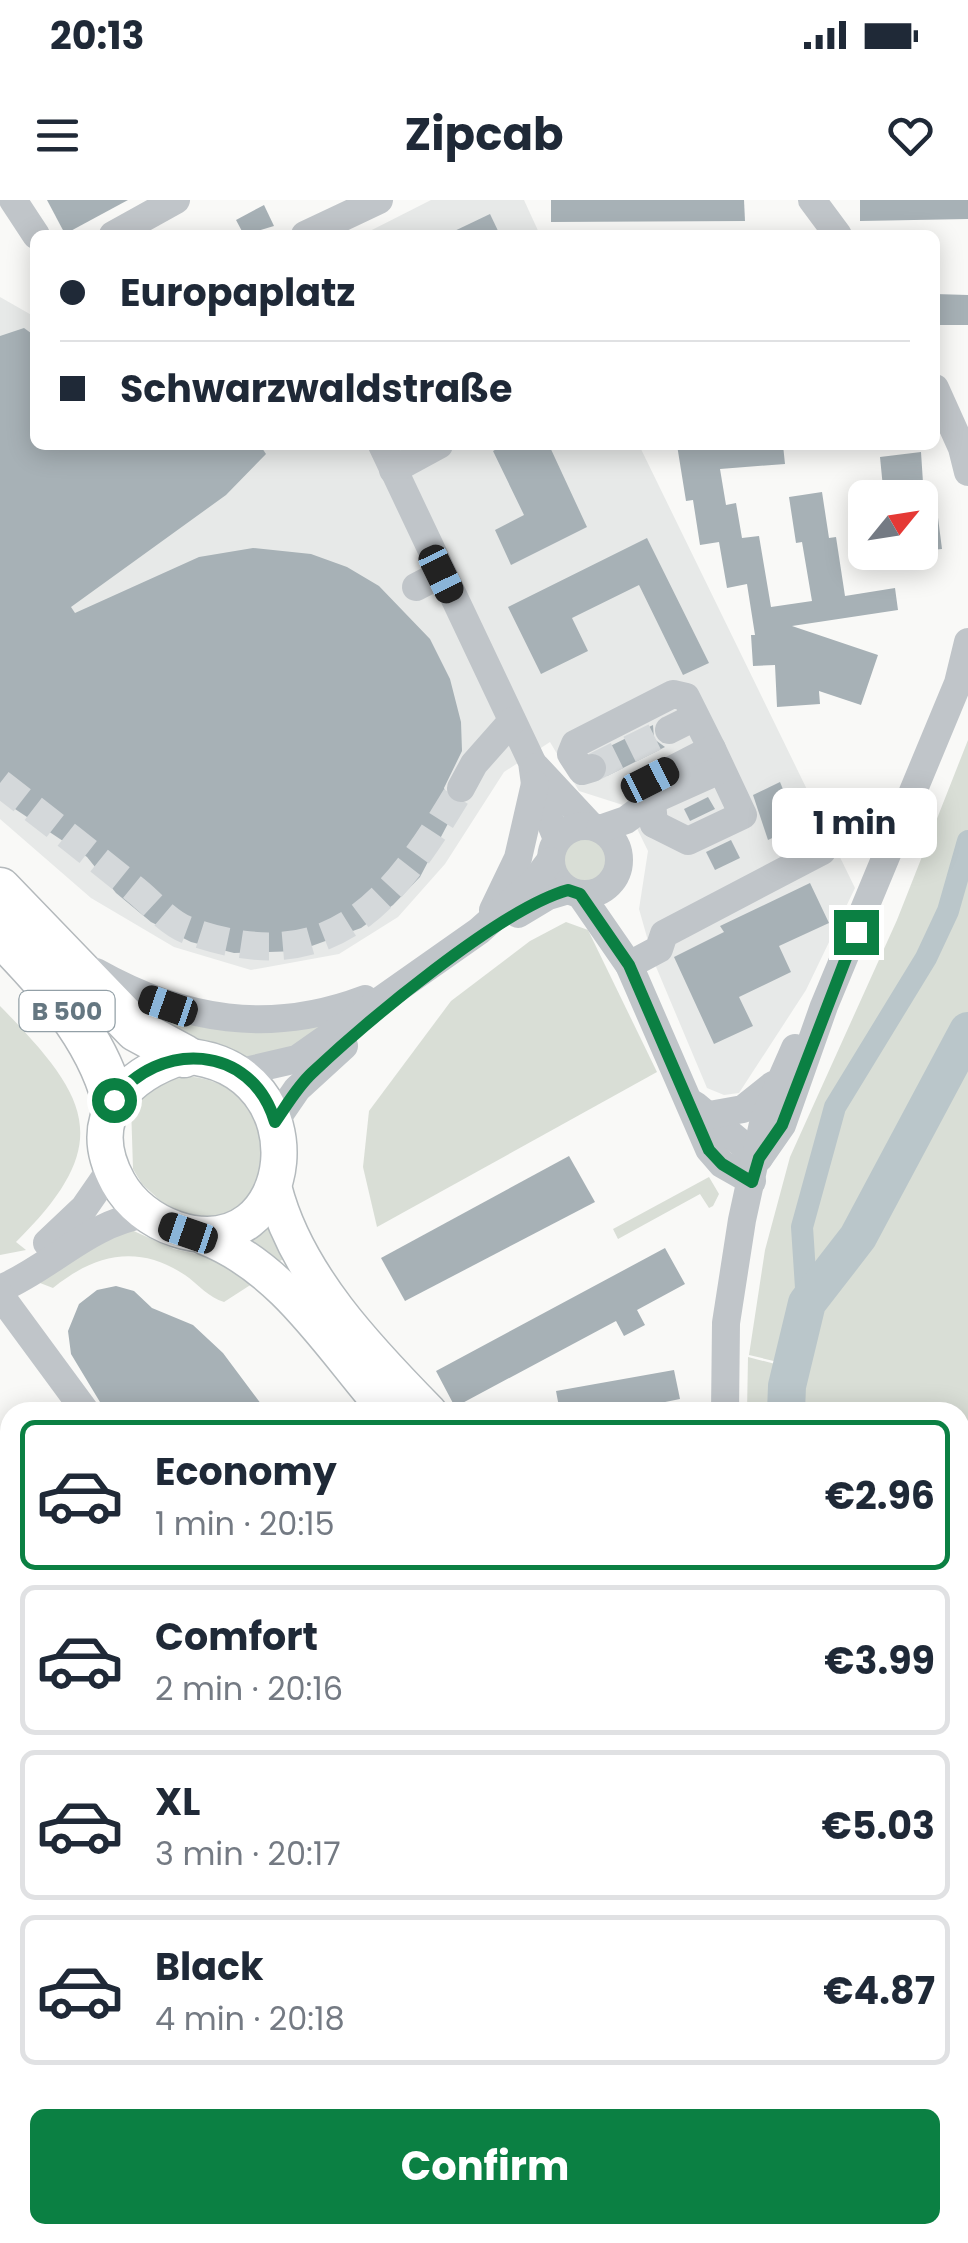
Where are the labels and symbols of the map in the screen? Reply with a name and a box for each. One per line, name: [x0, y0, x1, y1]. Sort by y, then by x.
north arrow: [848, 480, 938, 570]
car: [414, 540, 468, 608]
car: [616, 753, 684, 807]
callout: 1 min: [774, 787, 938, 857]
route end: [834, 910, 879, 955]
car: [135, 982, 201, 1030]
road number: B 500: [20, 991, 114, 1031]
route start: [92, 1078, 137, 1123]
car: [155, 1209, 221, 1257]

